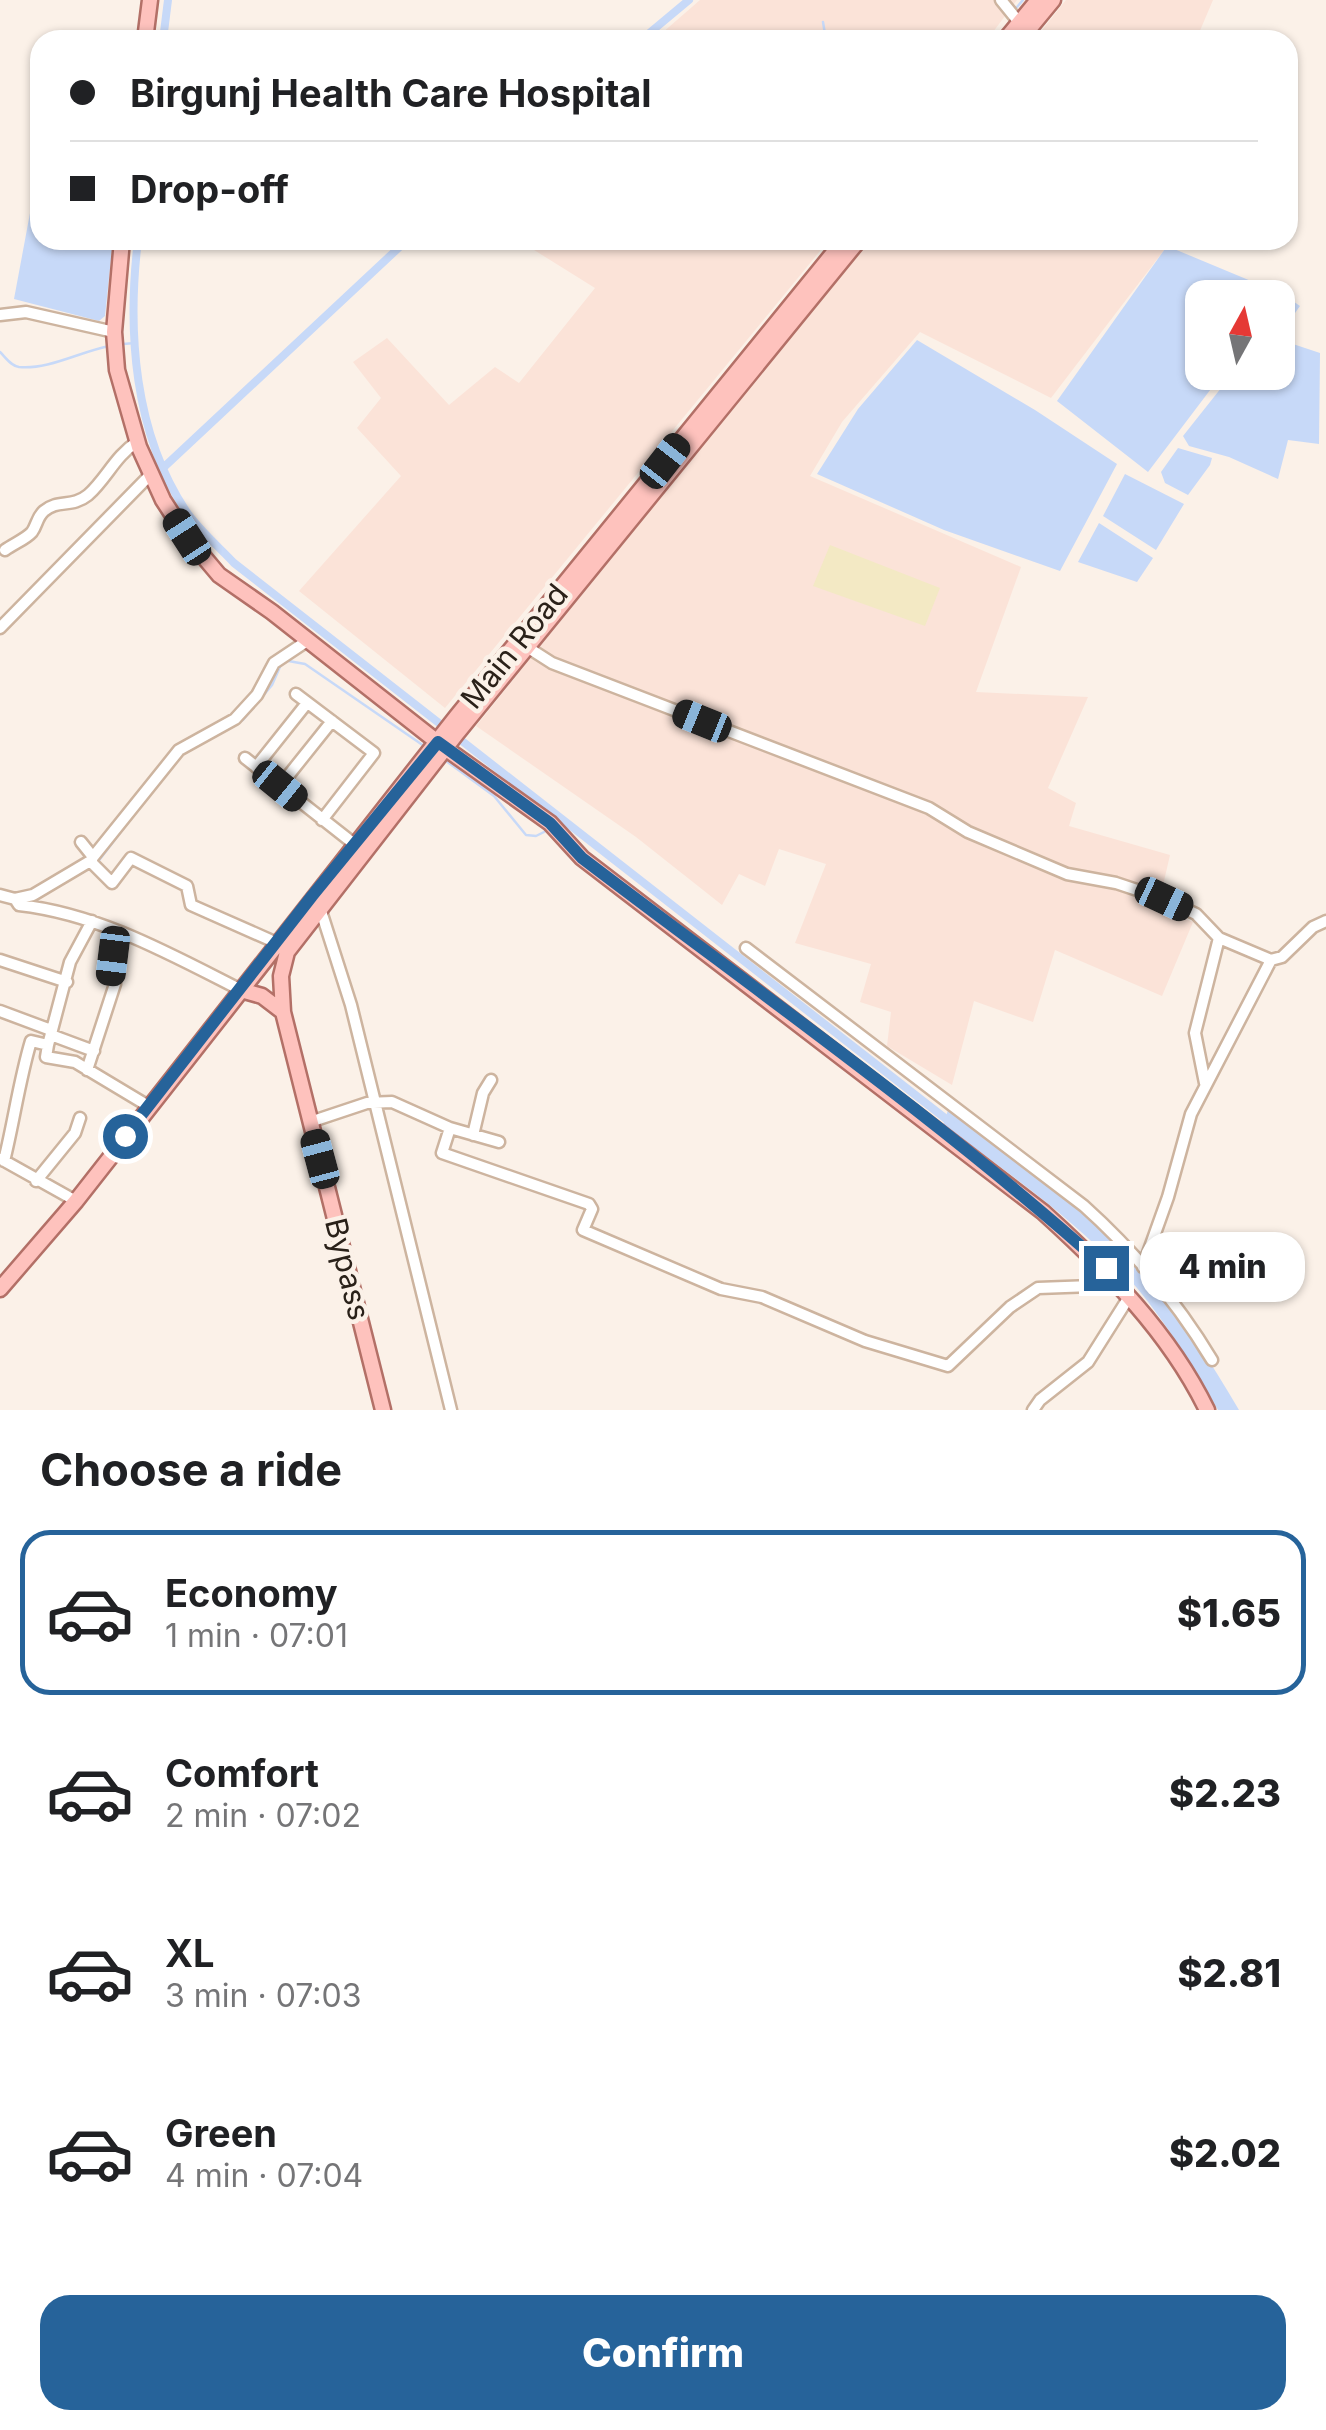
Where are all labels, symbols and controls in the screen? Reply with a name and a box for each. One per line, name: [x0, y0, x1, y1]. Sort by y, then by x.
text: Birgunj Health Care Hospital: [130, 70, 652, 116]
text: Drop-off: [130, 166, 289, 212]
north arrow: [1185, 280, 1295, 390]
map controls: [1185, 280, 1295, 390]
car: [635, 428, 695, 494]
car: [158, 504, 216, 570]
street label: Main Road: [453, 576, 575, 716]
car: [669, 696, 735, 746]
car: [247, 755, 313, 817]
car: [1130, 873, 1198, 925]
car: [94, 924, 132, 988]
route start: [103, 1114, 148, 1159]
car: [298, 1126, 342, 1192]
street label: Bypass: [318, 1214, 378, 1324]
callout: 4 min: [1141, 1233, 1306, 1303]
route end: [1084, 1246, 1129, 1291]
text: 4 min: [1178, 1247, 1267, 1286]
text: Choose a ride: [40, 1442, 342, 1497]
icon: car: [45, 1568, 135, 1658]
text: Economy: [165, 1570, 338, 1616]
text: $1.65: [1177, 1590, 1281, 1636]
text: 1 min · 07:01: [165, 1616, 348, 1655]
icon: car: [45, 1748, 135, 1838]
text: Comfort: [165, 1750, 319, 1796]
text: $2.23: [1169, 1770, 1281, 1816]
text: 2 min · 07:02: [165, 1796, 361, 1835]
icon: car: [45, 1928, 135, 2018]
text: XL: [165, 1930, 215, 1976]
text: $2.81: [1177, 1950, 1281, 1996]
text: 3 min · 07:03: [165, 1976, 361, 2015]
icon: car: [45, 2108, 135, 2198]
text: Green: [165, 2110, 277, 2156]
text: $2.02: [1169, 2130, 1281, 2176]
text: 4 min · 07:04: [165, 2156, 363, 2195]
button: Confirm: [40, 2295, 1286, 2410]

